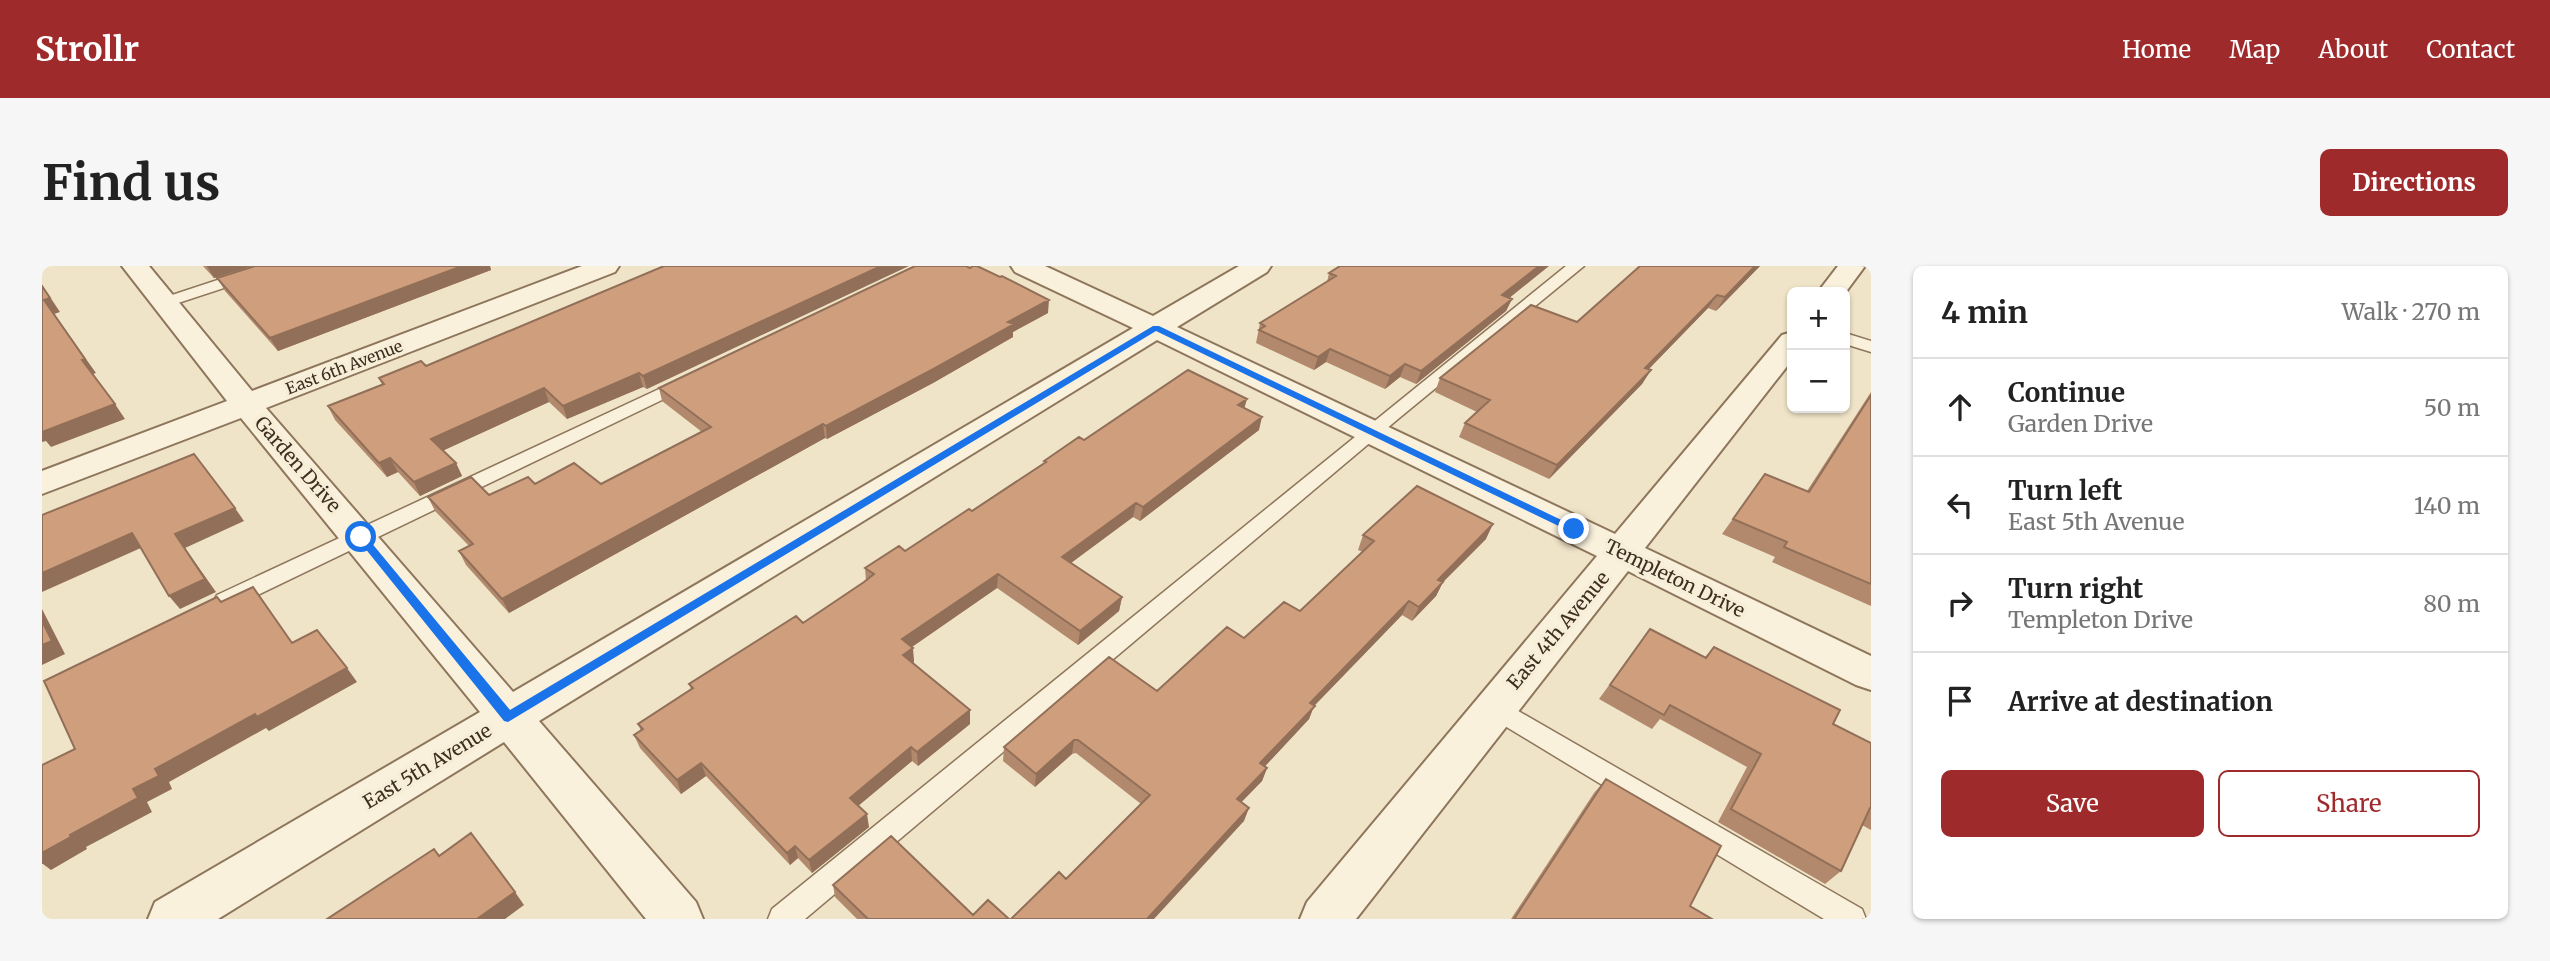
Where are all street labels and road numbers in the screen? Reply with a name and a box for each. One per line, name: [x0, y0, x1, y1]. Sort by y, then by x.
street label: East 6th Avenue: [283, 336, 405, 398]
street label: Garden Drive: [250, 411, 346, 517]
street label: Templeton Drive: [1601, 534, 1749, 622]
street label: East 4th Avenue: [1502, 566, 1614, 694]
street label: East 5th Avenue: [358, 718, 496, 814]

